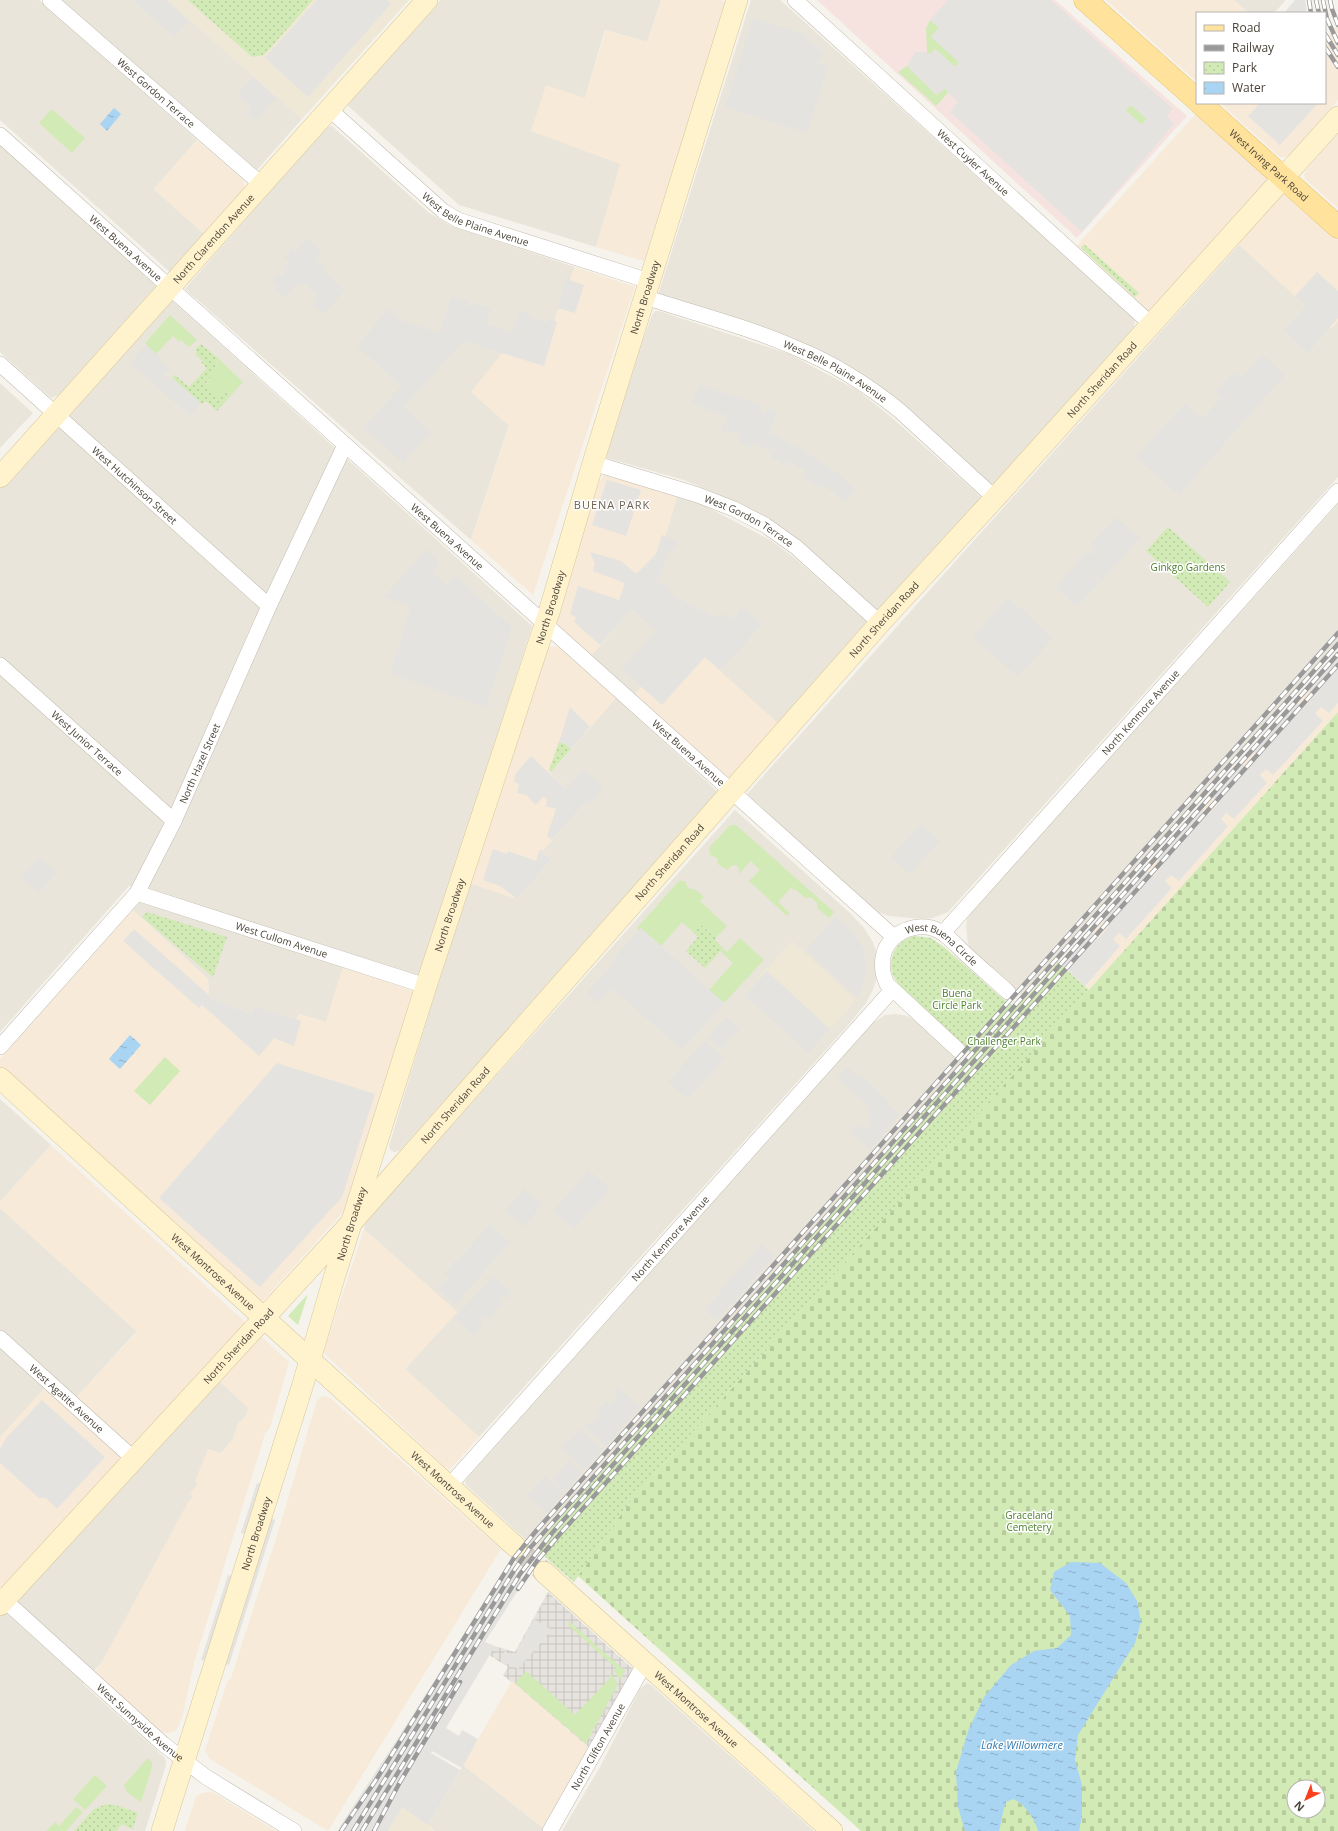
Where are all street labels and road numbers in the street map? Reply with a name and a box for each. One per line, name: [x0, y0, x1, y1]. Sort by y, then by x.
street label: West Gordon Terrace: [114, 55, 199, 131]
street label: West Cuyler Avenue: [934, 126, 1013, 199]
street label: West Irving Park Road: [1227, 126, 1312, 204]
street label: West Belle Plaine Avenue: [419, 189, 531, 249]
street label: North Clarendon Avenue: [170, 190, 258, 286]
street label: West Buena Avenue: [86, 212, 165, 284]
street label: North Broadway: [627, 258, 663, 336]
street label: West Belle Plaine Avenue: [781, 337, 890, 406]
street label: North Sheridan Road: [1064, 338, 1140, 421]
street label: West Hutchinson Street: [89, 443, 180, 527]
street label: West Gordon Terrace: [702, 491, 797, 550]
street label: West Buena Avenue: [408, 500, 487, 573]
street label: North Broadway: [532, 568, 568, 646]
street label: North Sheridan Road: [846, 578, 922, 660]
street label: North Kenmore Avenue: [1098, 666, 1182, 758]
street label: West Junior Terrace: [48, 707, 126, 779]
street label: West Buena Avenue: [649, 716, 728, 789]
street label: North Hazel Street: [176, 721, 223, 806]
street label: North Sheridan Road: [632, 821, 707, 904]
street label: North Broadway: [431, 876, 468, 954]
street label: West Cullom Avenue: [234, 918, 330, 961]
street label: West Buena Circle: [903, 920, 981, 969]
street label: North Sheridan Road: [417, 1064, 493, 1147]
street label: North Broadway: [333, 1184, 370, 1262]
street label: North Kenmore Avenue: [628, 1192, 712, 1284]
street label: West Montrose Avenue: [168, 1230, 258, 1314]
street label: North Sheridan Road: [200, 1305, 277, 1387]
street label: West Agatite Avenue: [27, 1361, 107, 1436]
street label: West Montrose Avenue: [408, 1448, 498, 1532]
street label: North Broadway: [238, 1494, 274, 1572]
street label: West Montrose Avenue: [651, 1668, 742, 1751]
street label: West Sunnyside Avenue: [94, 1680, 187, 1765]
street label: North Clifton Avenue: [568, 1700, 628, 1793]

